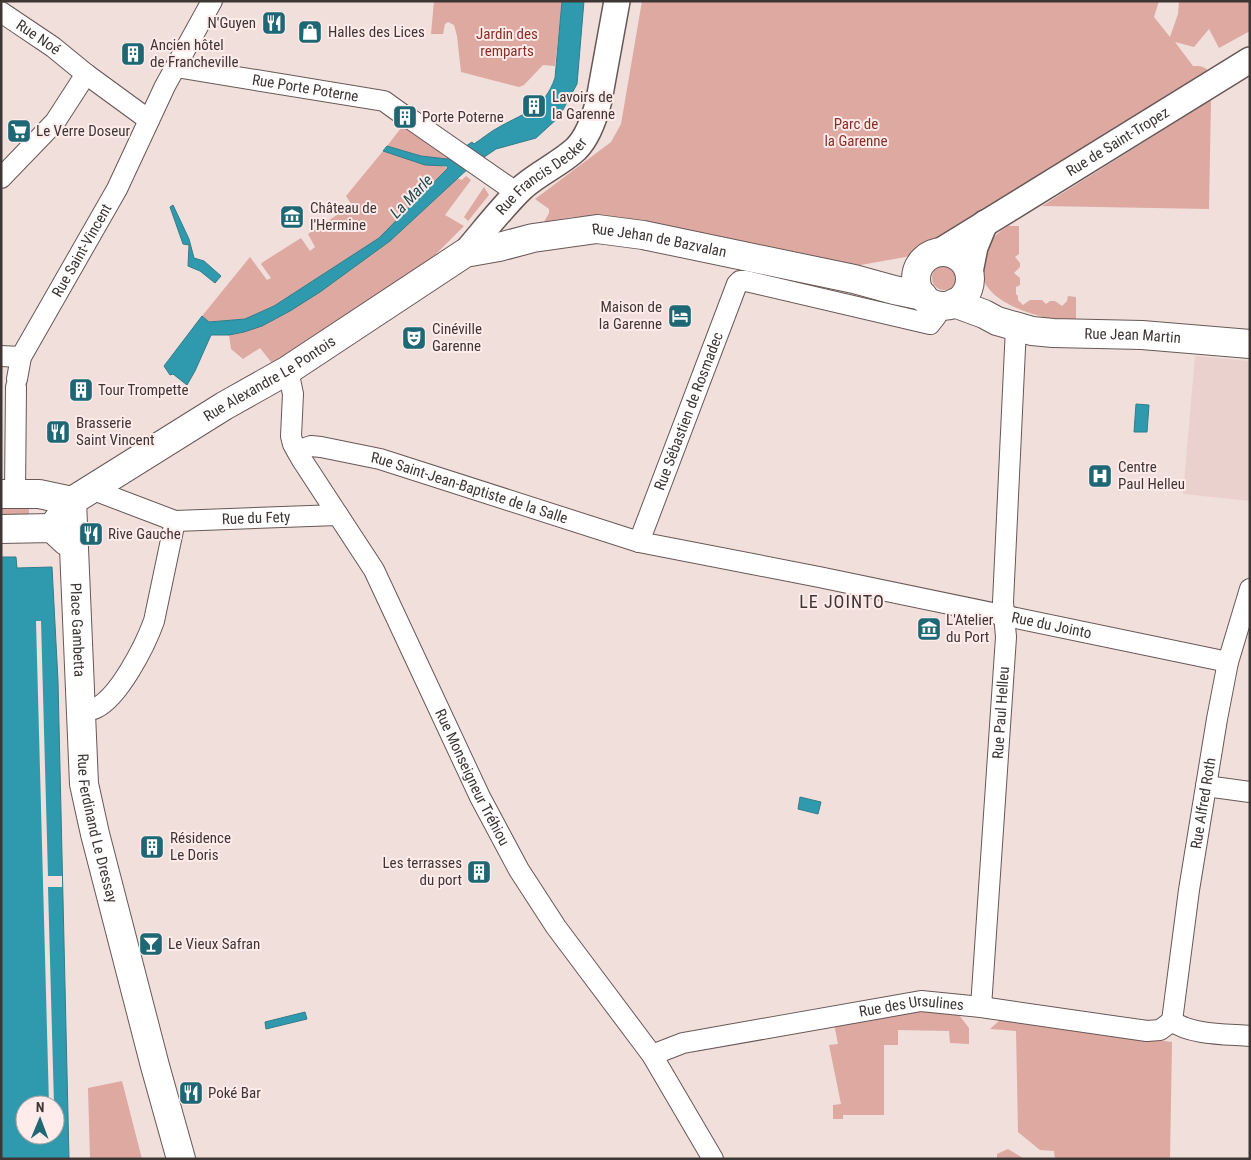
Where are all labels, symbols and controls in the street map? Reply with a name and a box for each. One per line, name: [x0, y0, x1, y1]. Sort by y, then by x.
restaurant icon: N'Guyen: [261, 10, 287, 36]
place label: N'Guyen: [208, 14, 256, 32]
street label: Rue Noé: [13, 16, 64, 58]
shop icon: Halles des Lices: [297, 19, 323, 45]
place label: Halles des Lices: [328, 23, 425, 41]
park label: Jardin des remparts: [476, 25, 538, 60]
place label: Ancien hôtel de Francheville: [150, 36, 239, 71]
building icon: Ancien hôtel de Francheville: [120, 41, 146, 67]
street label: Rue Porte Poterne: [251, 71, 360, 106]
place label: Lavoirs de la Garenne: [552, 88, 615, 123]
building icon: Lavoirs de la Garenne: [521, 93, 547, 119]
street label: Rue de Saint-Tropez: [1063, 103, 1173, 180]
building icon: Porte Poterne: [392, 104, 418, 130]
place label: Porte Poterne: [422, 108, 504, 126]
park label: Parc de la Garenne: [824, 115, 888, 150]
supermarket icon: Le Verre Doseur: [6, 118, 32, 144]
place label: Le Verre Doseur: [36, 122, 130, 140]
street label: Rue Francis Decker: [492, 134, 591, 219]
water label: La Marle: [386, 171, 437, 222]
place label: Château de l'Hermine: [310, 199, 377, 234]
street label: Rue Saint-Vincent: [48, 201, 116, 300]
museum icon: Château de l'Hermine: [279, 204, 305, 230]
street label: Rue Jehan de Bazvalan: [591, 220, 728, 261]
place label: Maison de la Garenne: [599, 298, 662, 333]
hotel icon: Maison de la Garenne: [667, 303, 693, 329]
place label: Cinéville Garenne: [432, 320, 482, 355]
theatre icon: Cinéville Garenne: [401, 325, 427, 351]
street label: Rue Jean Martin: [1084, 325, 1182, 347]
street label: Rue Sébastien de Rosmadec: [651, 329, 727, 493]
street label: Rue Alexandre Le Pontois: [200, 332, 339, 425]
building icon: Tour Trompette: [68, 377, 94, 403]
place label: Tour Trompette: [98, 381, 188, 399]
place label: Brasserie Saint Vincent: [76, 414, 154, 449]
restaurant icon: Brasserie Saint Vincent: [45, 419, 71, 445]
street label: Rue Saint-Jean-Baptiste de la Salle: [370, 448, 570, 528]
place label: Centre Paul Helleu: [1118, 458, 1185, 493]
hospital icon: Centre Paul Helleu: [1087, 463, 1113, 489]
street label: Rue du Fety: [221, 508, 291, 528]
restaurant icon: Rive Gauche: [78, 521, 104, 547]
place label: Rive Gauche: [108, 525, 181, 543]
street label: Place Gambetta: [66, 582, 88, 677]
district label: LE JOINTO: [799, 591, 885, 612]
street label: Rue du Jointo: [1010, 608, 1093, 642]
place label: L'Atelier du Port: [946, 611, 994, 646]
museum icon: L'Atelier du Port: [916, 616, 942, 642]
street label: Rue Paul Helleu: [989, 666, 1013, 760]
street label: Rue Monseigneur Tréhiou: [431, 706, 513, 849]
street label: Rue Ferdinand Le Dressay: [74, 753, 121, 905]
street label: Rue Alfred Roth: [1187, 756, 1220, 850]
place label: Résidence Le Doris: [170, 829, 231, 864]
building icon: Résidence Le Doris: [139, 834, 165, 860]
place label: Les terrasses du port: [382, 854, 462, 889]
building icon: Les terrasses du port: [466, 859, 492, 885]
bar icon: Le Vieux Safran: [138, 931, 164, 957]
place label: Le Vieux Safran: [168, 935, 260, 953]
street label: Rue des Ursulines: [858, 992, 965, 1021]
restaurant icon: Poké Bar: [178, 1080, 204, 1106]
place label: Poké Bar: [208, 1084, 261, 1102]
north arrow: [15, 1095, 65, 1145]
text: N: [36, 1099, 45, 1115]

